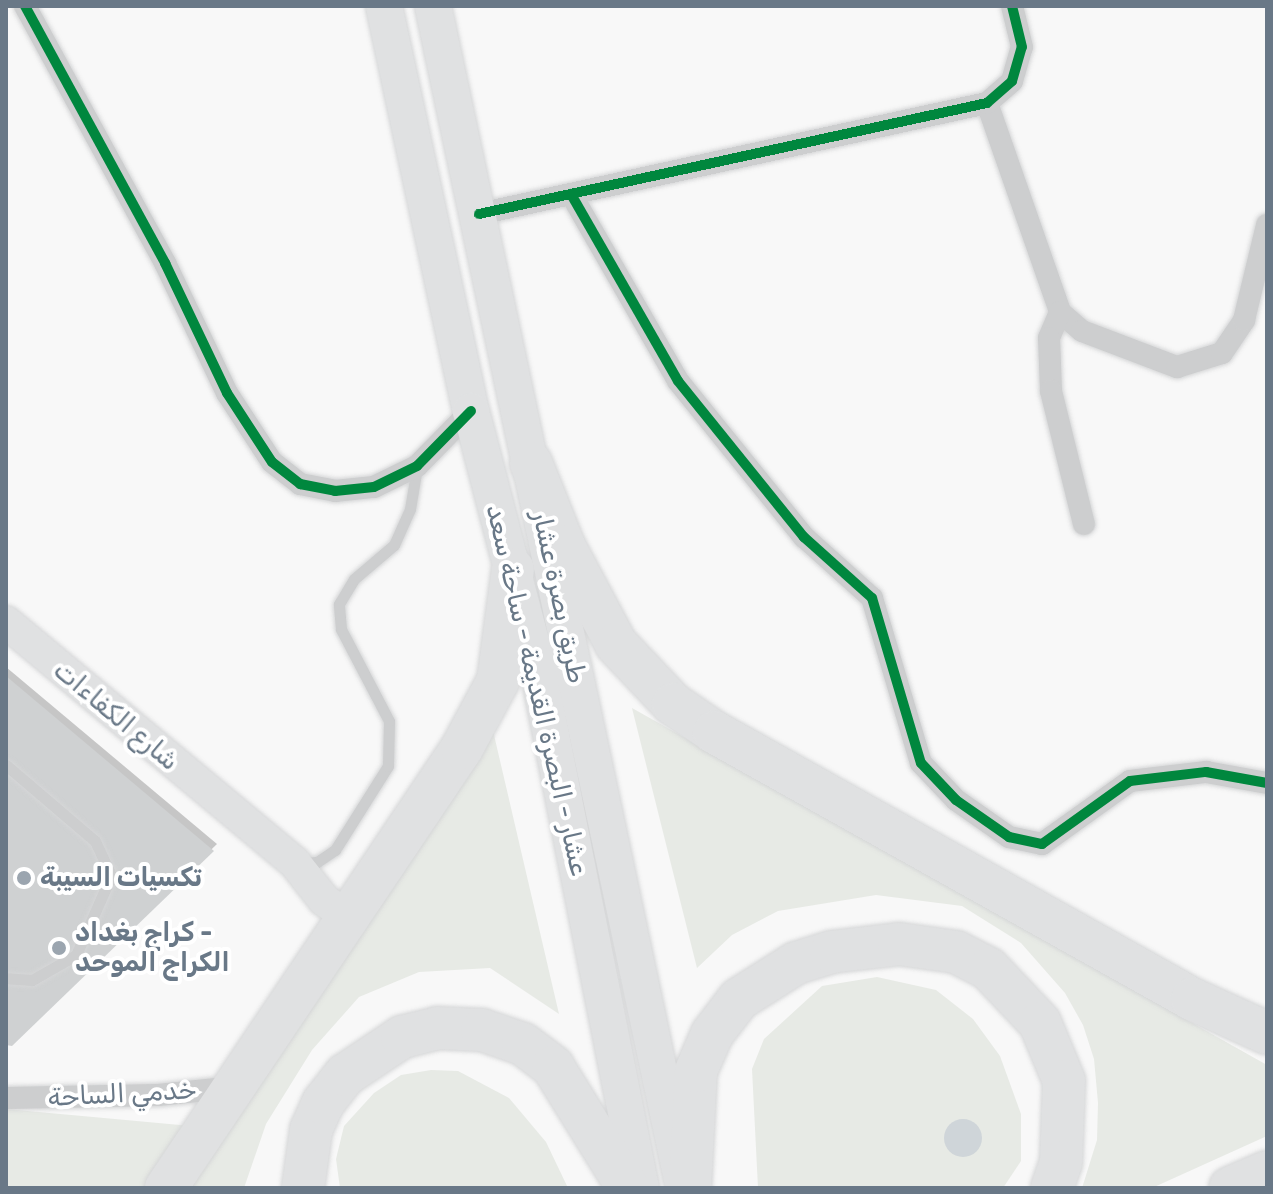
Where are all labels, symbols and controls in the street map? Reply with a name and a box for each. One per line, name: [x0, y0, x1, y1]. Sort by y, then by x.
street label: عشار - البصرة القديمة - ساحة سعد: [479, 501, 595, 879]
street label: طريق بصرة عشار: [525, 508, 593, 686]
street label: شارع الكفاءات: [47, 655, 185, 777]
place label: تكسيات السيبة: [40, 862, 202, 894]
marker: تكسيات السيبة: [15, 869, 33, 887]
place label: كراج بغداد - الكراج الموحد: [75, 917, 230, 978]
marker: كراج بغداد - الكراج الموحد: [50, 939, 68, 957]
street label: خدمي الساحة: [47, 1075, 197, 1113]

